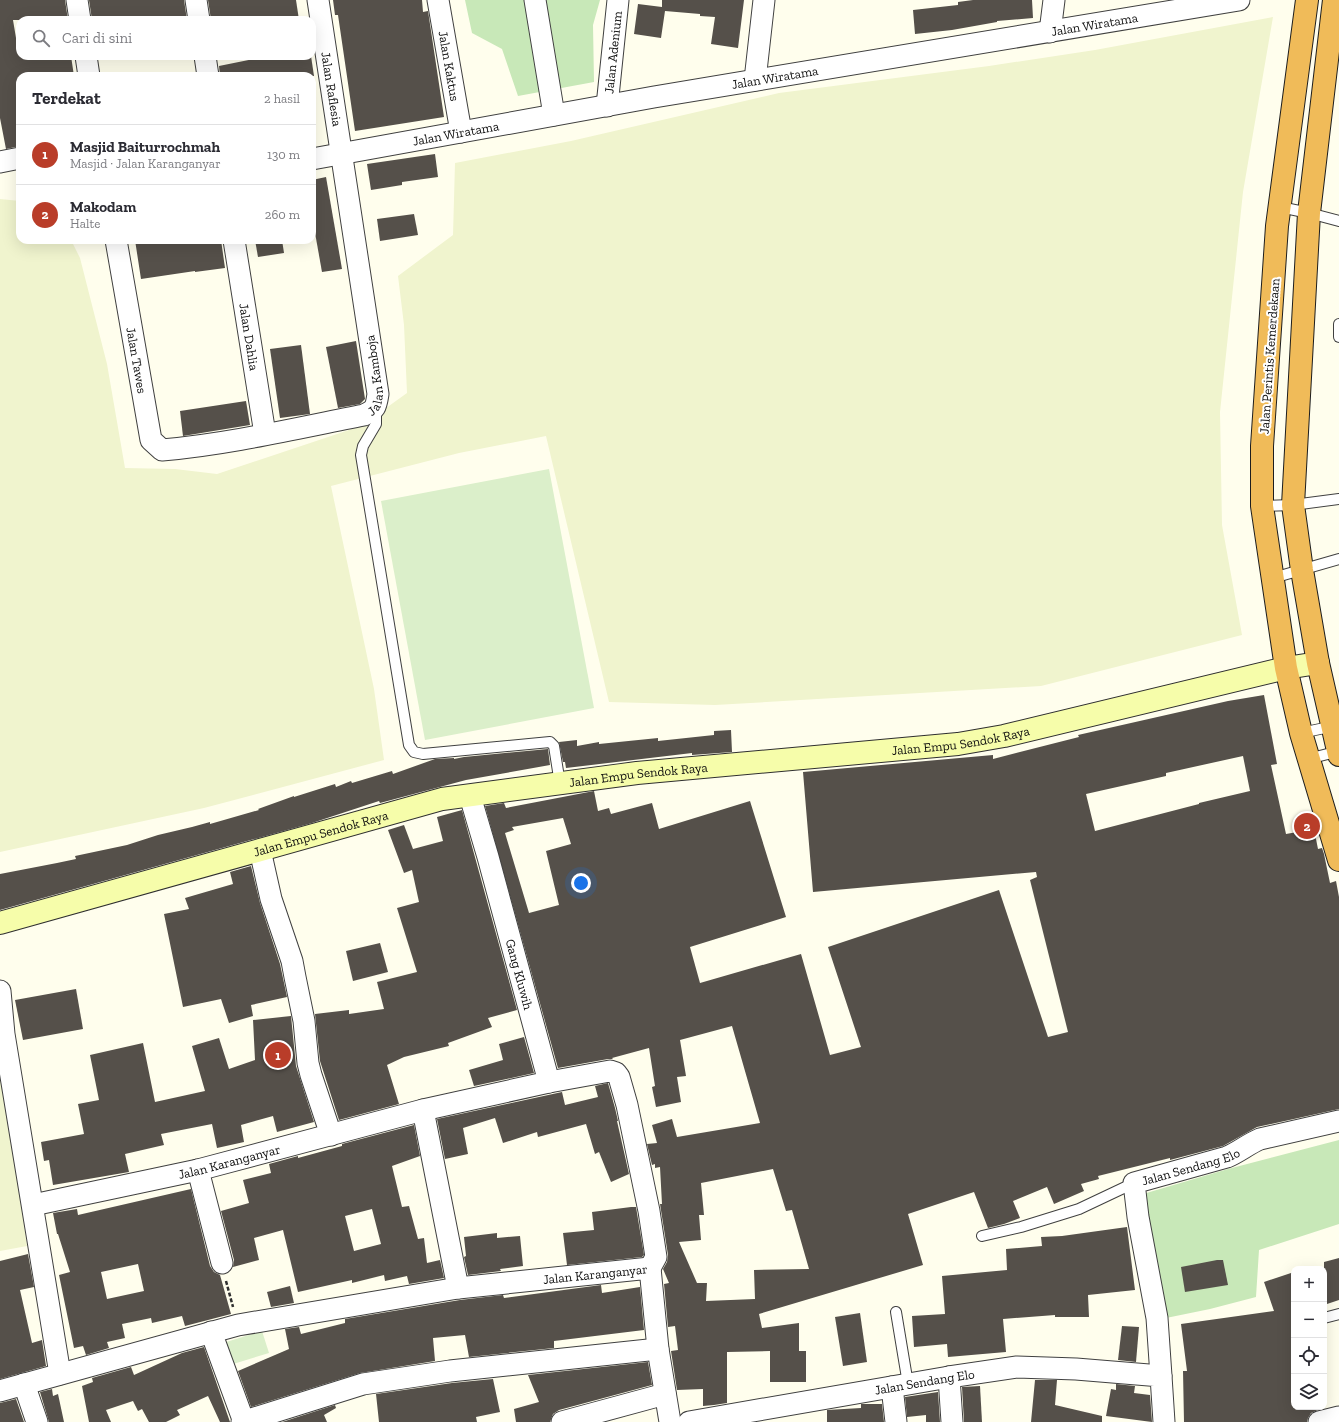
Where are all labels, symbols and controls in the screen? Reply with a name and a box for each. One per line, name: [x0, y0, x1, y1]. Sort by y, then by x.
street label: Jalan Adenium: [601, 10, 625, 94]
street label: Jalan Wiratama: [1050, 10, 1140, 39]
search box: [16, 16, 316, 60]
icon: search: [30, 27, 52, 49]
text: Cari di sini: [62, 29, 132, 47]
street label: Jalan Kaktus: [436, 30, 463, 103]
street label: Jalan Raflesia: [318, 51, 345, 128]
street label: Jalan Wiratama: [730, 63, 820, 92]
text: Terdekat: [32, 88, 101, 108]
text: 2 hasil: [264, 91, 300, 106]
street label: Jalan Wiratama: [411, 118, 501, 149]
text: Masjid Baiturrochmah: [70, 138, 220, 156]
text: 1: [42, 147, 48, 162]
text: 130 m: [267, 147, 300, 162]
text: Masjid · Jalan Karanganyar: [70, 156, 221, 171]
text: Makodam: [70, 198, 136, 216]
text: 2: [42, 207, 48, 222]
text: 260 m: [265, 207, 300, 222]
text: Halte: [70, 216, 100, 231]
street label: Jalan Perintis Kemerdekaan: [1257, 277, 1282, 434]
street label: Jalan Dahlia: [236, 302, 262, 372]
street label: Jalan Tawes: [123, 326, 150, 395]
street label: Jalan Kamboja: [362, 333, 386, 419]
street label: Jalan Empu Sendok Raya: [891, 723, 1032, 758]
street label: Jalan Empu Sendok Raya: [568, 760, 709, 790]
street label: Jalan Empu Sendok Raya: [252, 807, 391, 860]
pin: 2: [1294, 811, 1320, 841]
your location: [571, 873, 591, 893]
street label: Gang Kluwih: [503, 937, 536, 1012]
pin: 1: [265, 1040, 291, 1070]
street label: Jalan Karanganyar: [177, 1141, 282, 1182]
street label: Jalan Sendang Elo: [1140, 1145, 1243, 1188]
street label: Jalan Karanganyar: [542, 1261, 648, 1287]
map controls: [1291, 1266, 1327, 1410]
button: +: [1291, 1266, 1327, 1302]
button: −: [1291, 1302, 1327, 1338]
button: locate: [1291, 1338, 1327, 1374]
street label: Jalan Sendang Elo: [873, 1366, 976, 1398]
button: layers: [1291, 1374, 1327, 1410]

